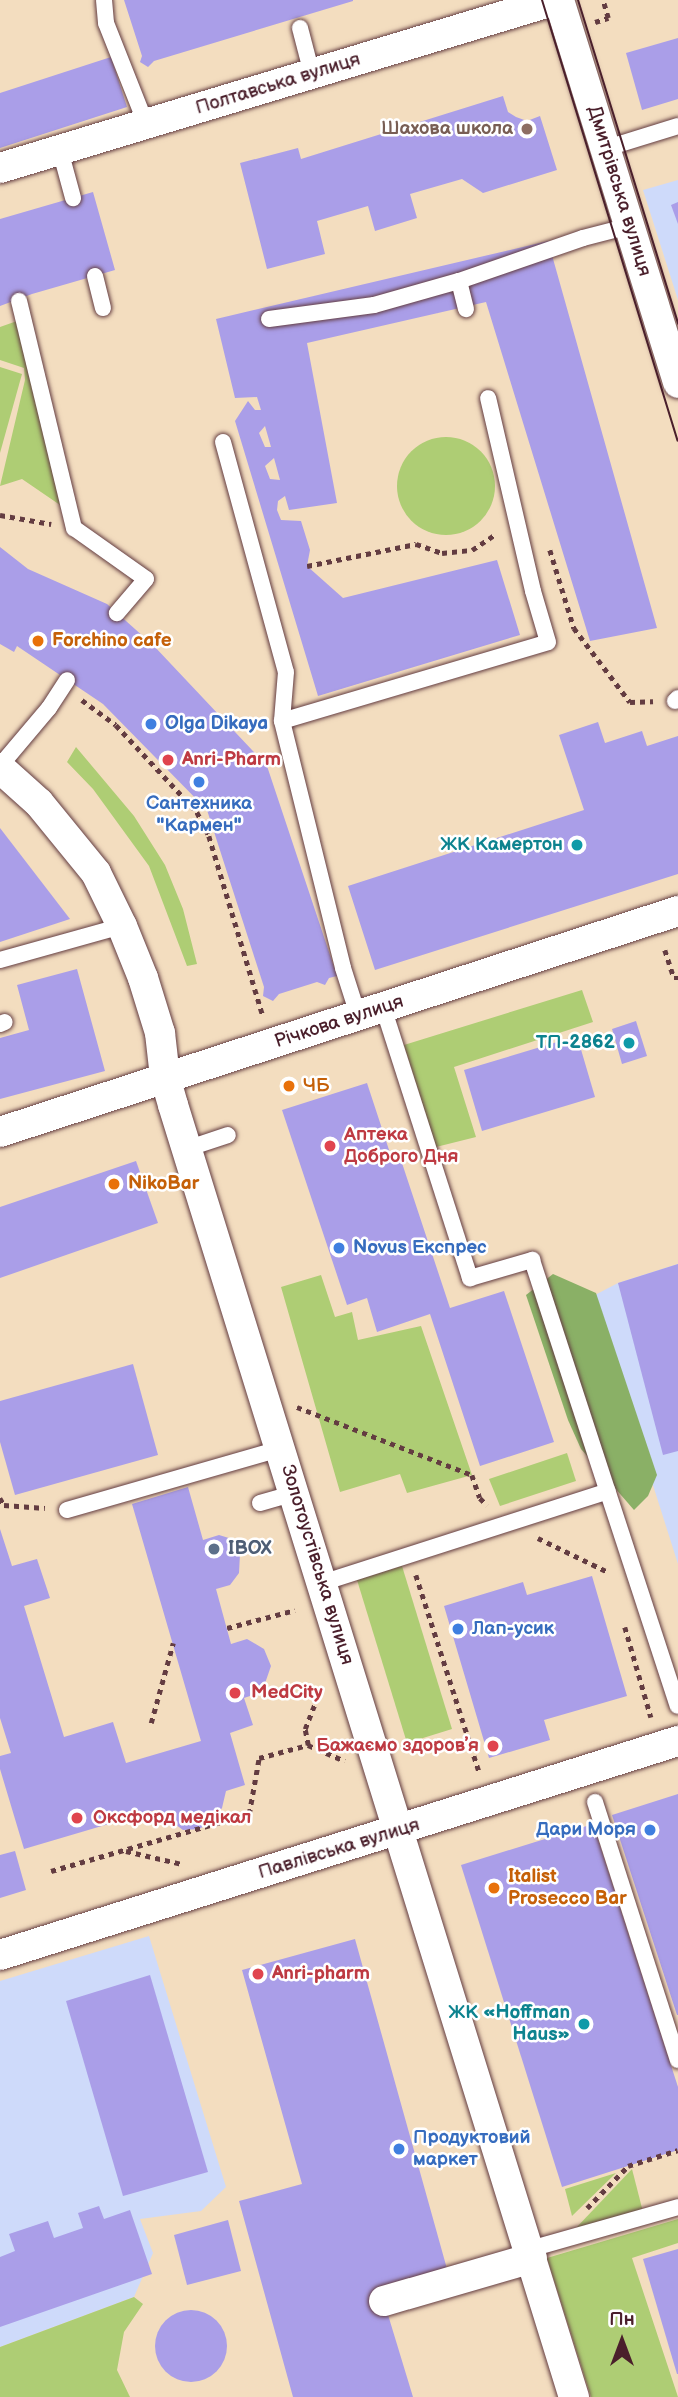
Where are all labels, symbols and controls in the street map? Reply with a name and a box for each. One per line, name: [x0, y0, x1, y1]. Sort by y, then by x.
street label: Полтавська вулиця: [193, 48, 363, 120]
street label: Дмитрівська вулиця: [582, 103, 656, 279]
place label: Шахова школа: [381, 118, 513, 140]
marker: Шахова школа: [519, 121, 535, 137]
place label: Forchino cafe: [52, 630, 172, 652]
marker: Forchino cafe: [30, 633, 46, 649]
place label: Olga Dikaya: [165, 713, 268, 735]
marker: Olga Dikaya: [143, 716, 159, 732]
place label: Anri-Pharm: [182, 749, 281, 771]
marker: Anri-Pharm: [160, 752, 176, 768]
marker: Сантехника "Кармен": [191, 774, 207, 790]
place label: Сантехника "Кармен": [146, 793, 252, 837]
place label: ЖК Камертон: [440, 834, 563, 856]
marker: ЖК Камертон: [569, 837, 585, 853]
street label: Річкова вулиця: [272, 990, 406, 1054]
place label: ТП-2862: [536, 1032, 615, 1054]
marker: ТП-2862: [621, 1035, 637, 1051]
place label: ЧБ: [303, 1075, 329, 1097]
marker: ЧБ: [281, 1078, 297, 1094]
place label: Аптека Доброго Дня: [344, 1124, 459, 1168]
marker: Аптека Доброго Дня: [322, 1138, 338, 1154]
place label: NikoBar: [128, 1173, 199, 1195]
marker: NikoBar: [106, 1176, 122, 1192]
place label: Novus Експрес: [353, 1237, 487, 1259]
marker: Novus Експрес: [331, 1240, 347, 1256]
street label: Золотоустівська вулиця: [276, 1462, 358, 1668]
place label: IBOX: [228, 1538, 272, 1560]
marker: IBOX: [206, 1541, 222, 1557]
place label: Лап-усик: [472, 1618, 554, 1640]
marker: Лап-усик: [450, 1621, 466, 1637]
place label: MedCity: [251, 1682, 323, 1704]
marker: MedCity: [225, 1683, 245, 1703]
place label: Бажаємо здоровʼя: [316, 1735, 479, 1757]
marker: Бажаємо здоровʼя: [485, 1738, 501, 1754]
place label: Оксфорд медікал: [93, 1807, 251, 1829]
marker: Оксфорд медікал: [67, 1808, 87, 1828]
street label: Павлівська вулиця: [256, 1814, 422, 1884]
place label: Дари Моря: [536, 1819, 636, 1841]
marker: Дари Моря: [642, 1822, 658, 1838]
place label: Italist Prosecco Bar: [508, 1866, 627, 1910]
marker: Italist Prosecco Bar: [486, 1880, 502, 1896]
place label: Anri-pharm: [272, 1963, 370, 1985]
marker: Anri-pharm: [250, 1966, 266, 1982]
place label: ЖК «Hoffman Haus»: [448, 2002, 570, 2046]
marker: ЖК «Hoffman Haus»: [576, 2016, 592, 2032]
place label: Продуктовий маркет: [413, 2127, 530, 2171]
marker: Продуктовий маркет: [391, 2141, 407, 2157]
north arrow: [587, 2306, 657, 2376]
text: Пн: [609, 2308, 635, 2331]

